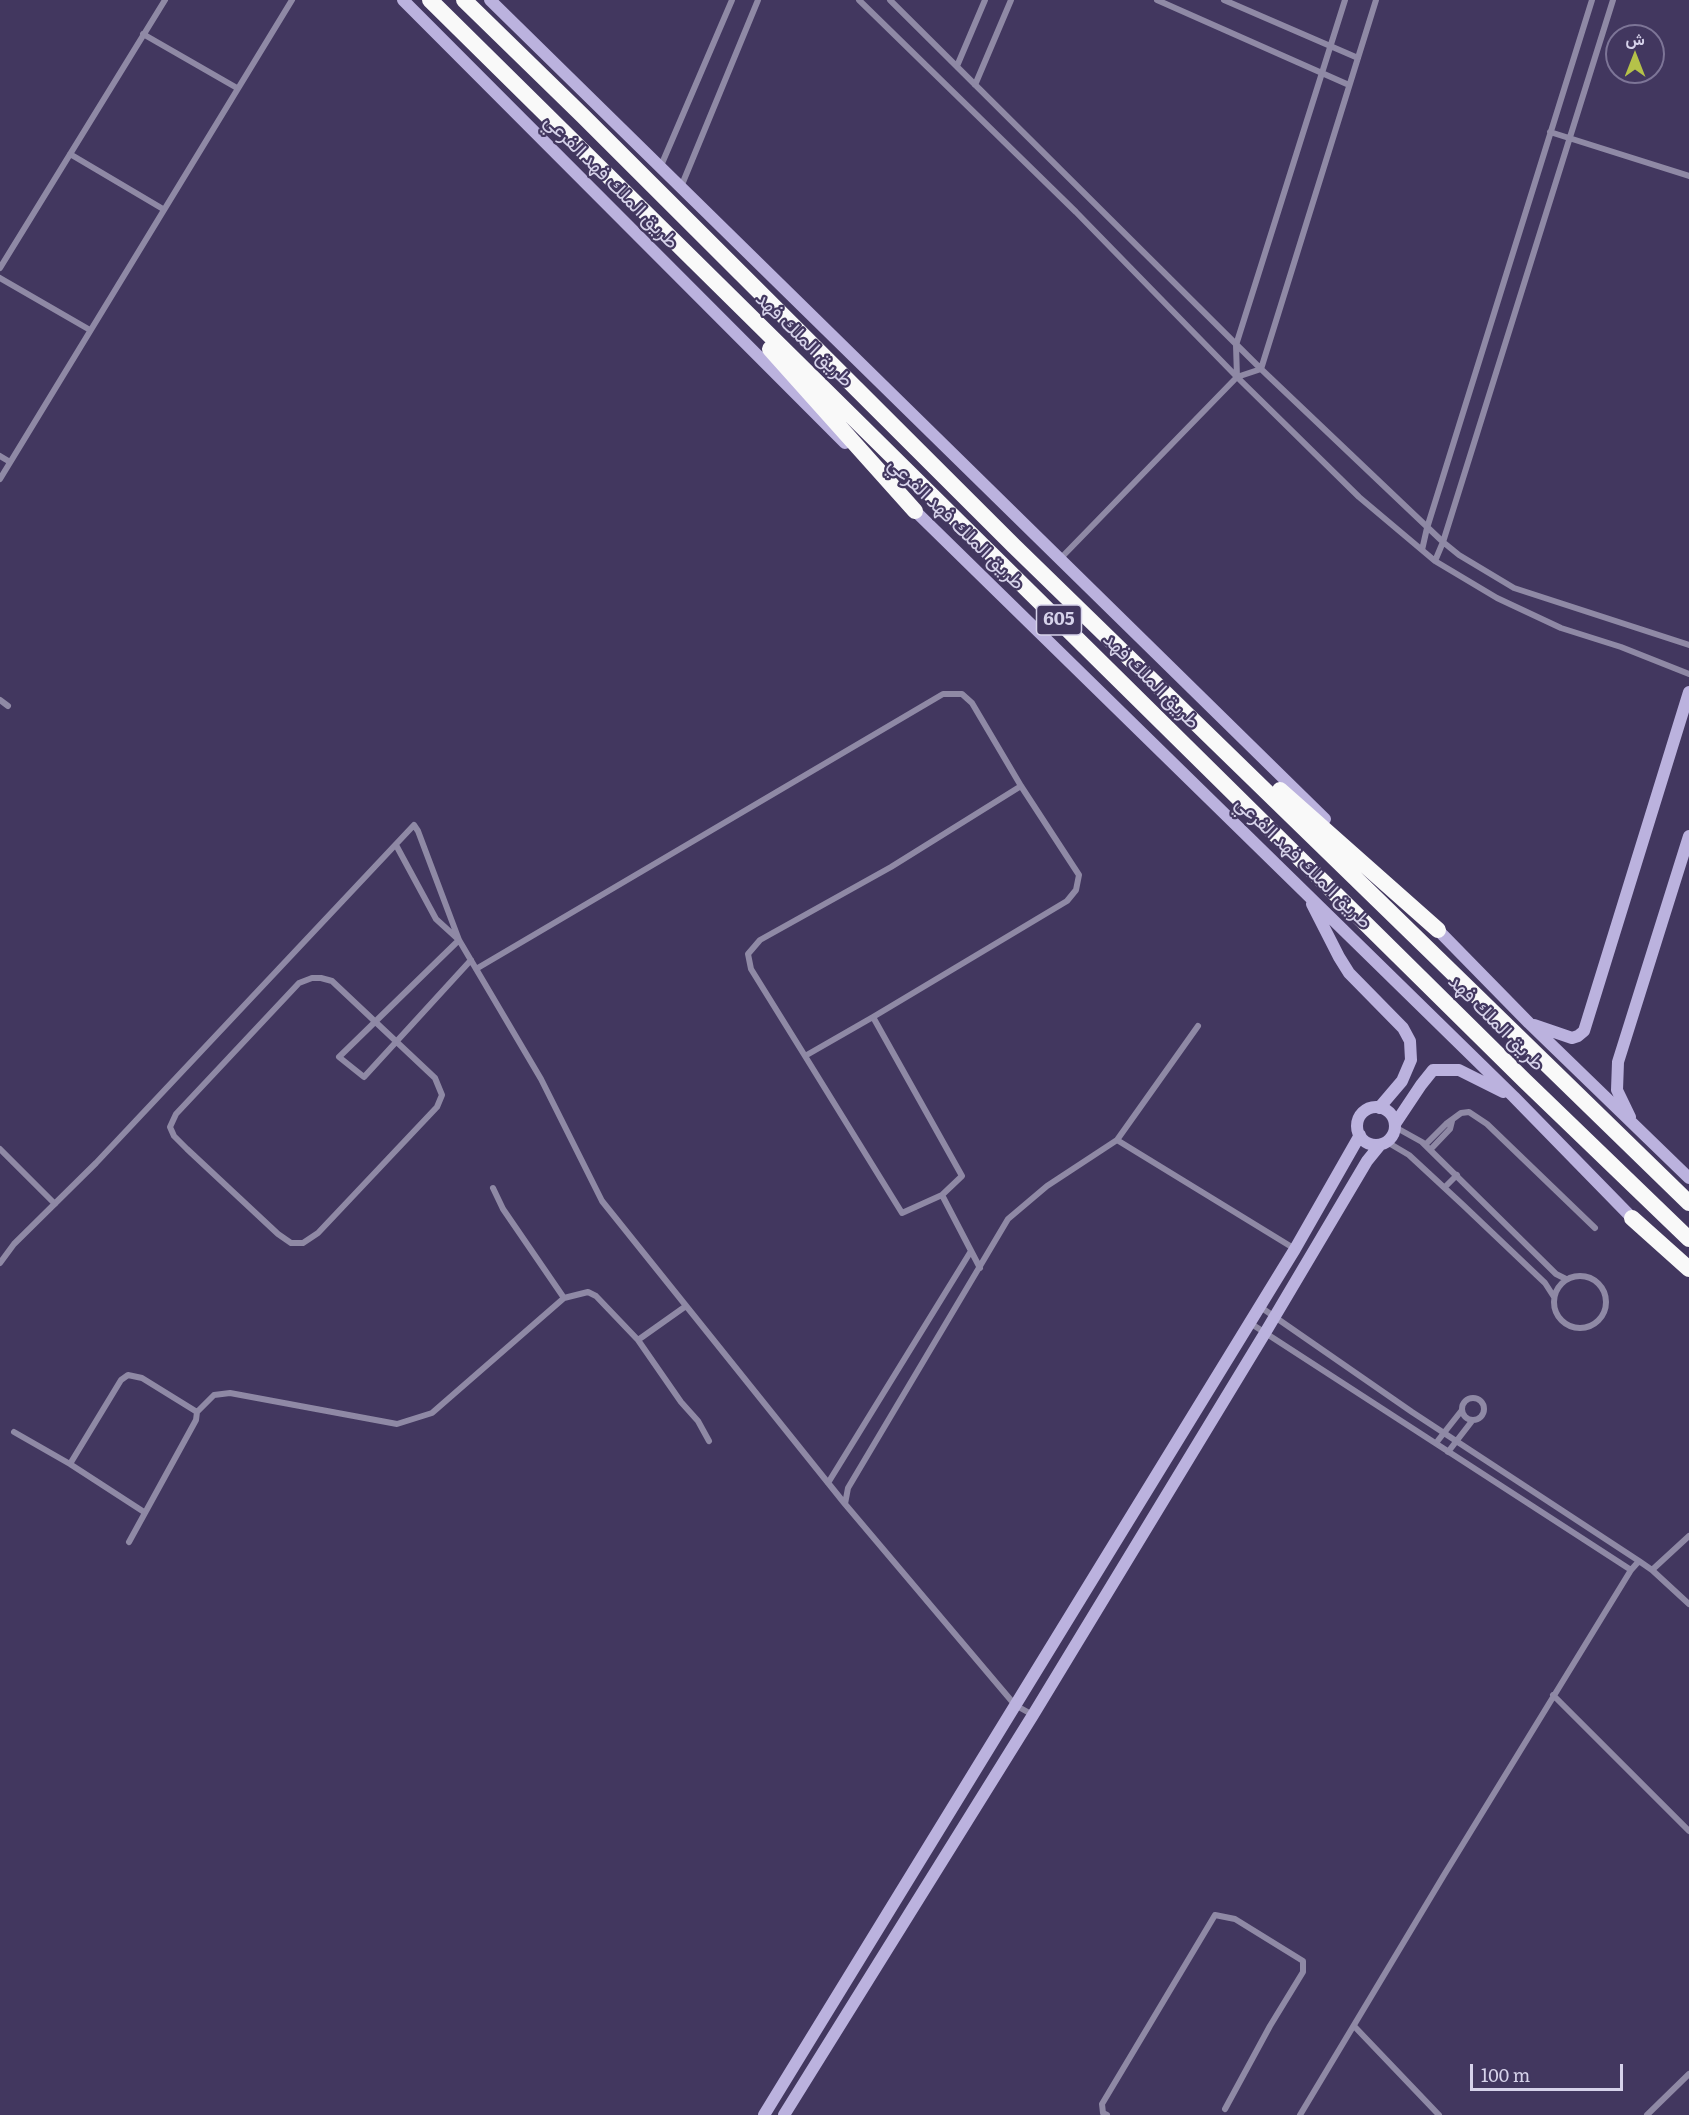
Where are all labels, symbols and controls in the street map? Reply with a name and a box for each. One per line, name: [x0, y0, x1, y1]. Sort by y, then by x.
north arrow: [1605, 24, 1665, 84]
text: ش: [1625, 26, 1645, 50]
street label: طريق الملك فهد الفرعي: [539, 110, 683, 254]
street label: طريق الملك فهد: [750, 287, 858, 393]
street label: طريق الملك فهد الفرعي: [883, 453, 1029, 595]
road number: 605: [1036, 605, 1082, 635]
street label: طريق الملك فهد: [1098, 628, 1204, 734]
street label: طريق الملك فهد الفرعي: [1230, 792, 1376, 934]
street label: طريق الملك فهد: [1443, 970, 1549, 1076]
scale bar: [1473, 2052, 1626, 2090]
text: 100 m: [1481, 2061, 1530, 2088]

